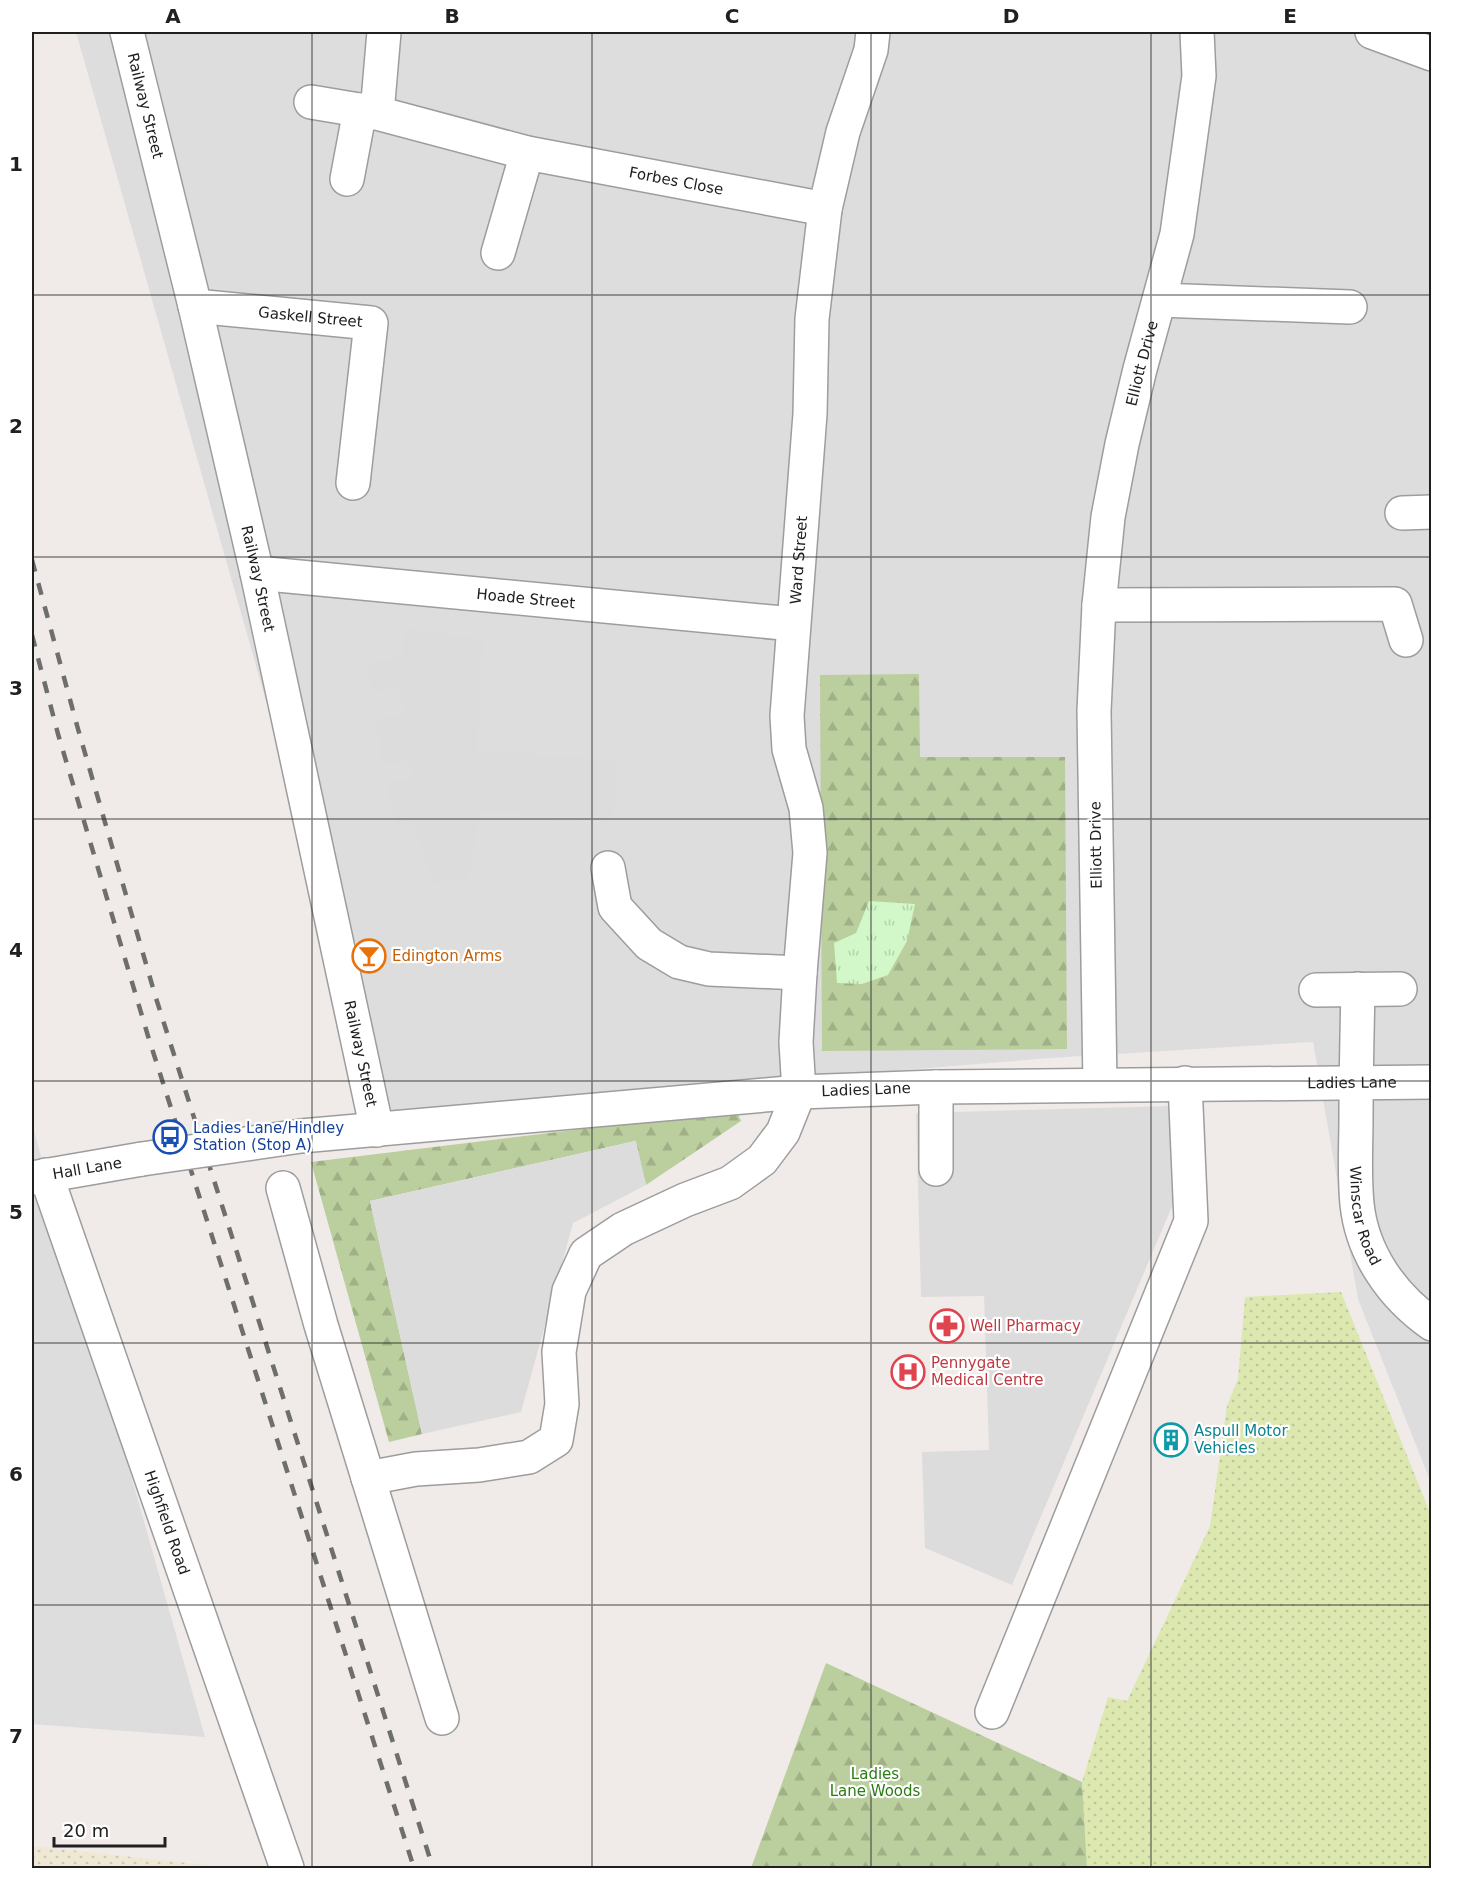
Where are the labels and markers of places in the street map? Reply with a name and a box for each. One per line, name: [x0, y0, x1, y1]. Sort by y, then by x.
bar icon: Edington Arms: [351, 938, 387, 974]
place label: Edington Arms: [392, 947, 502, 965]
bus stop icon: Ladies Lane/Hindley Station (Stop A): [152, 1119, 188, 1155]
place label: Ladies Lane/Hindley Station (Stop A): [193, 1119, 344, 1154]
pharmacy icon: Well Pharmacy: [929, 1308, 965, 1344]
place label: Well Pharmacy: [970, 1317, 1081, 1335]
hospital icon: Pennygate Medical Centre: [890, 1354, 926, 1390]
place label: Pennygate Medical Centre: [931, 1354, 1043, 1389]
building icon: Aspull Motor Vehicles: [1153, 1422, 1189, 1458]
place label: Aspull Motor Vehicles: [1194, 1422, 1288, 1457]

